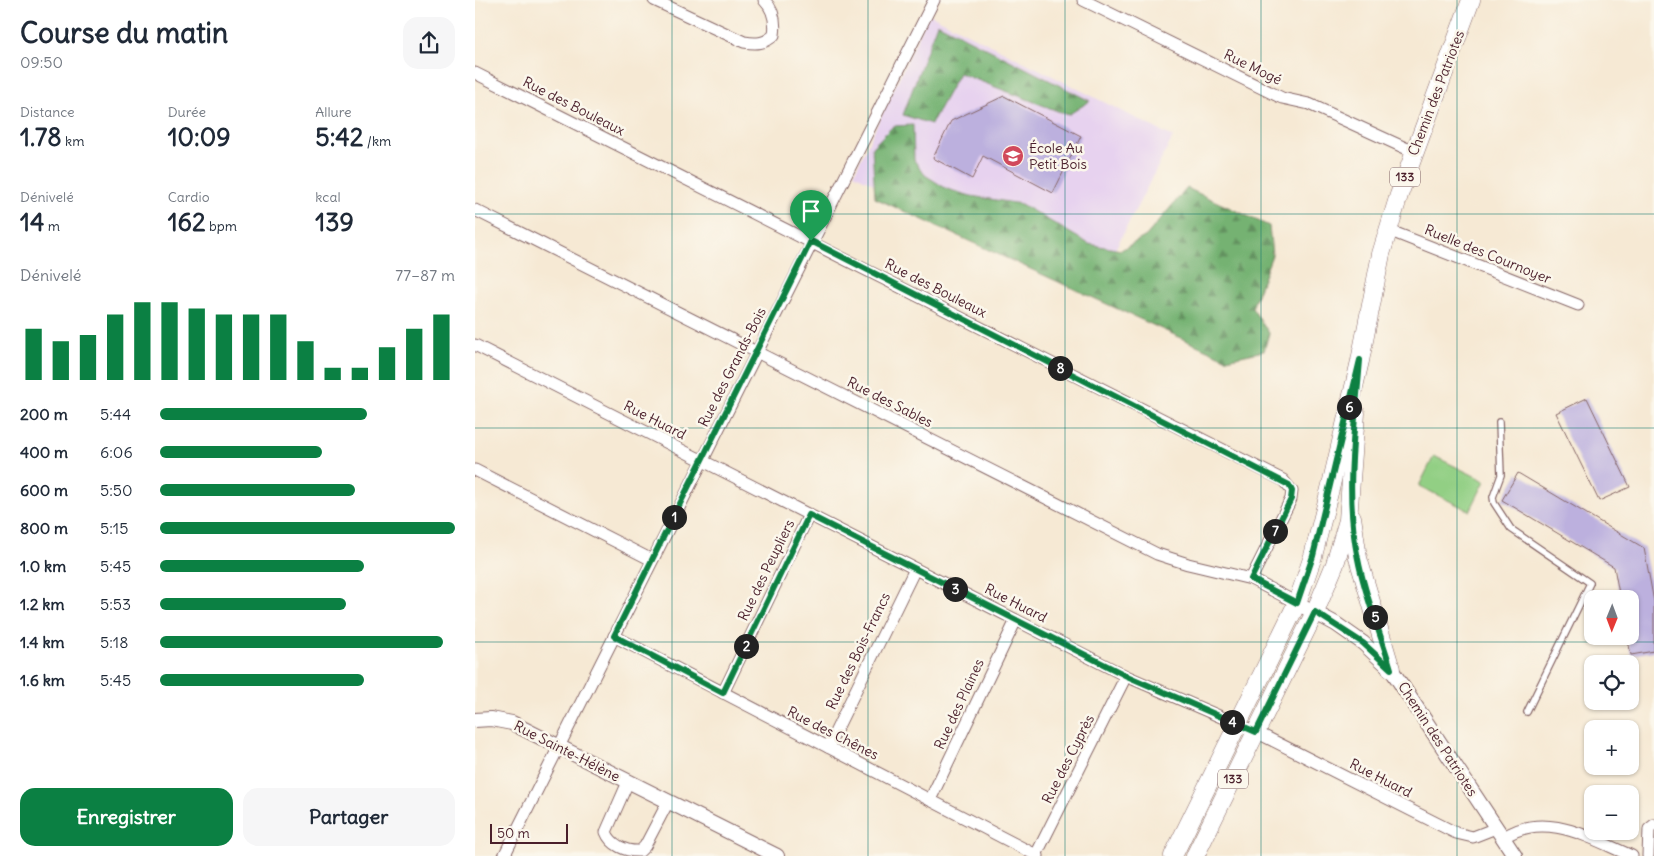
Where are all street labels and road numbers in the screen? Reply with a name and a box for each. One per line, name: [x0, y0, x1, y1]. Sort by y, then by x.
street label: Chemin des Patriotes: [1404, 28, 1468, 158]
street label: Rue Mogé: [1221, 45, 1285, 89]
street label: Rue des Bouleaux: [520, 73, 628, 140]
road number: 133: [1390, 168, 1420, 186]
street label: Ruelle des Cournoyer: [1422, 220, 1554, 288]
street label: Rue des Bouleaux: [882, 255, 990, 322]
street label: Rue des Grands-Bois: [694, 304, 770, 430]
street label: Rue des Sables: [844, 373, 936, 431]
street label: Rue Huard: [621, 397, 689, 443]
street label: Rue des Peupliers: [734, 516, 798, 624]
street label: Rue Huard: [982, 580, 1050, 626]
street label: Rue des Bois-Francs: [822, 590, 894, 712]
street label: Rue des Plaines: [930, 656, 988, 752]
street label: Chemin des Patriotes: [1394, 678, 1482, 800]
street label: Rue des Chênes: [784, 702, 882, 764]
street label: Rue des Cyprès: [1038, 712, 1098, 806]
street label: Rue Sainte-Hélène: [511, 717, 623, 785]
street label: Rue Huard: [1347, 755, 1415, 801]
road number: 133: [1218, 770, 1248, 789]

